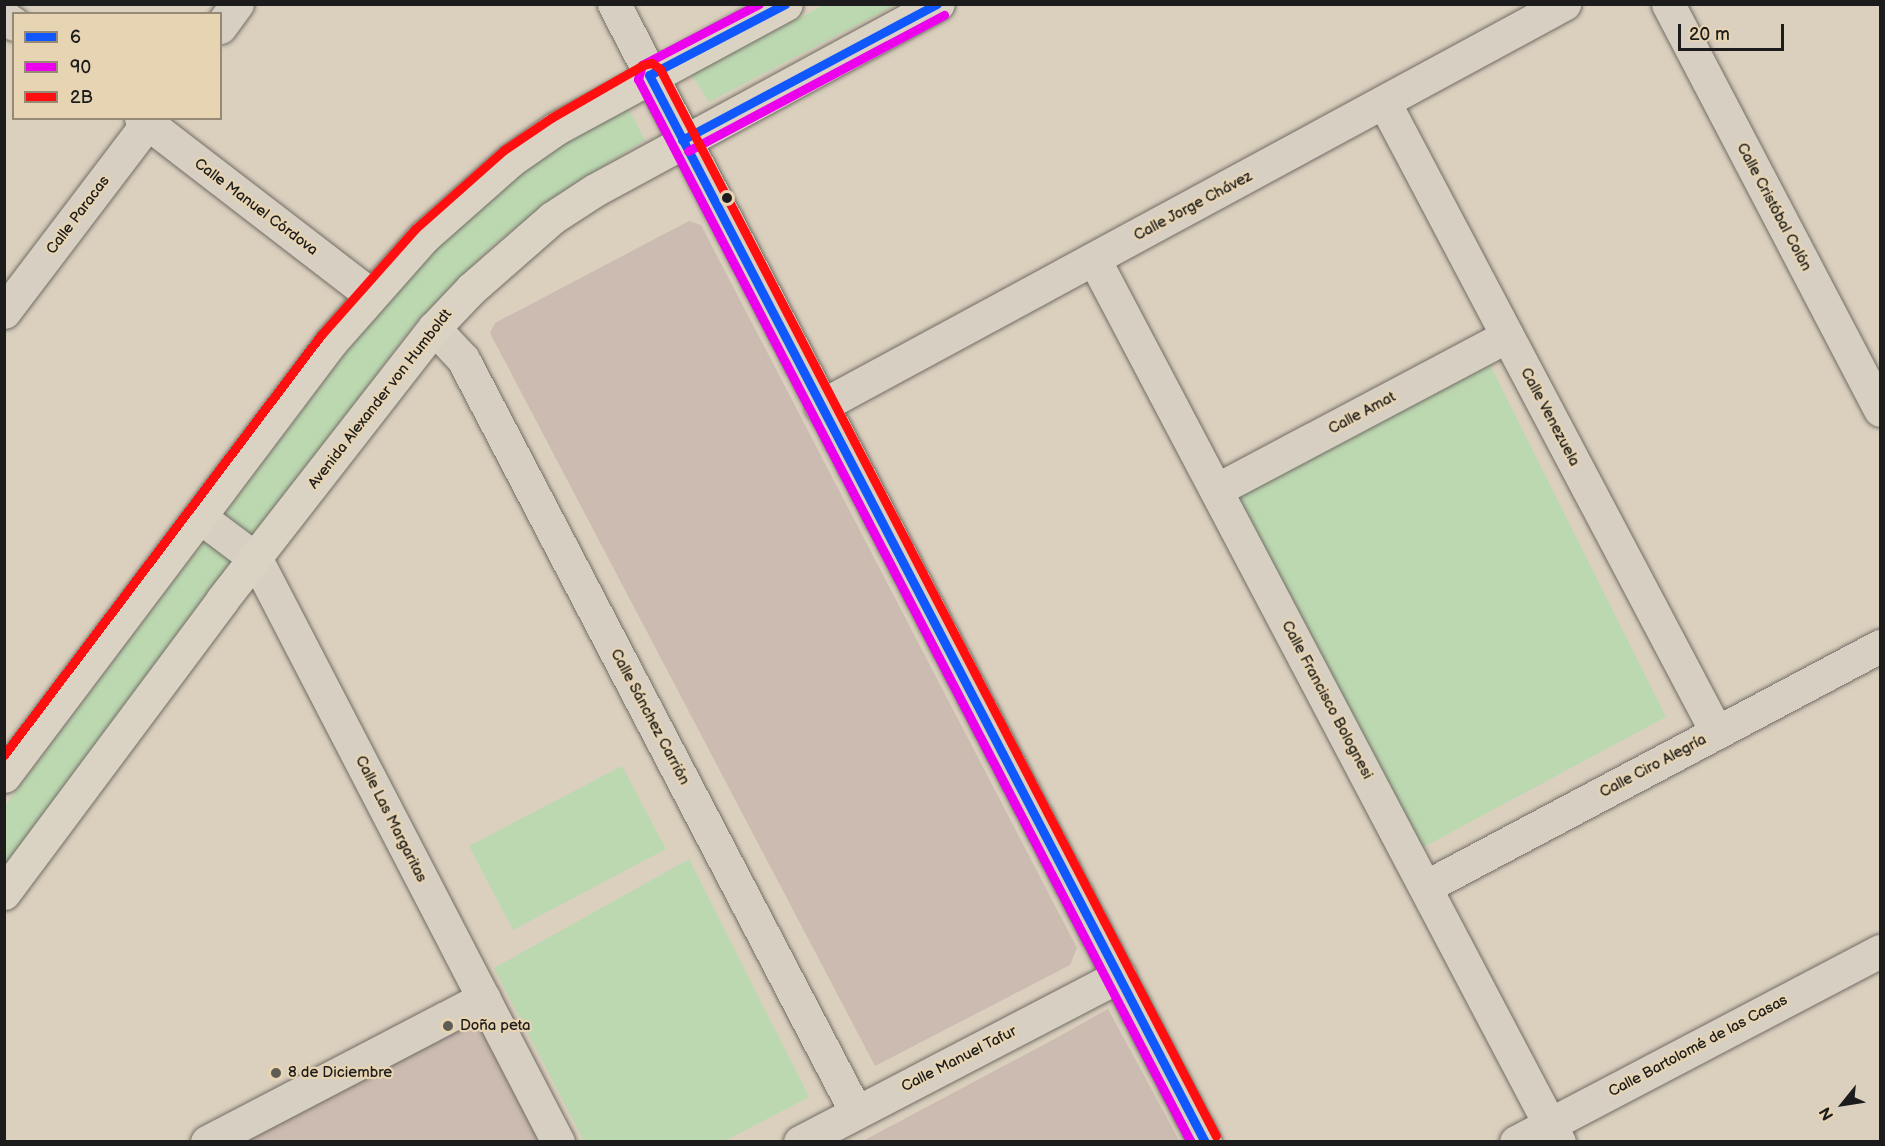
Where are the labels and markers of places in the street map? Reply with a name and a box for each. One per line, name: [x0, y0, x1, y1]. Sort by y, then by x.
unlabelled marker: [721, 192, 733, 204]
place label: Doña peta: [460, 1017, 530, 1035]
marker: Doña peta: [441, 1019, 455, 1033]
place label: 8 de Diciembre: [288, 1064, 392, 1082]
marker: 8 de Diciembre: [269, 1066, 283, 1080]

